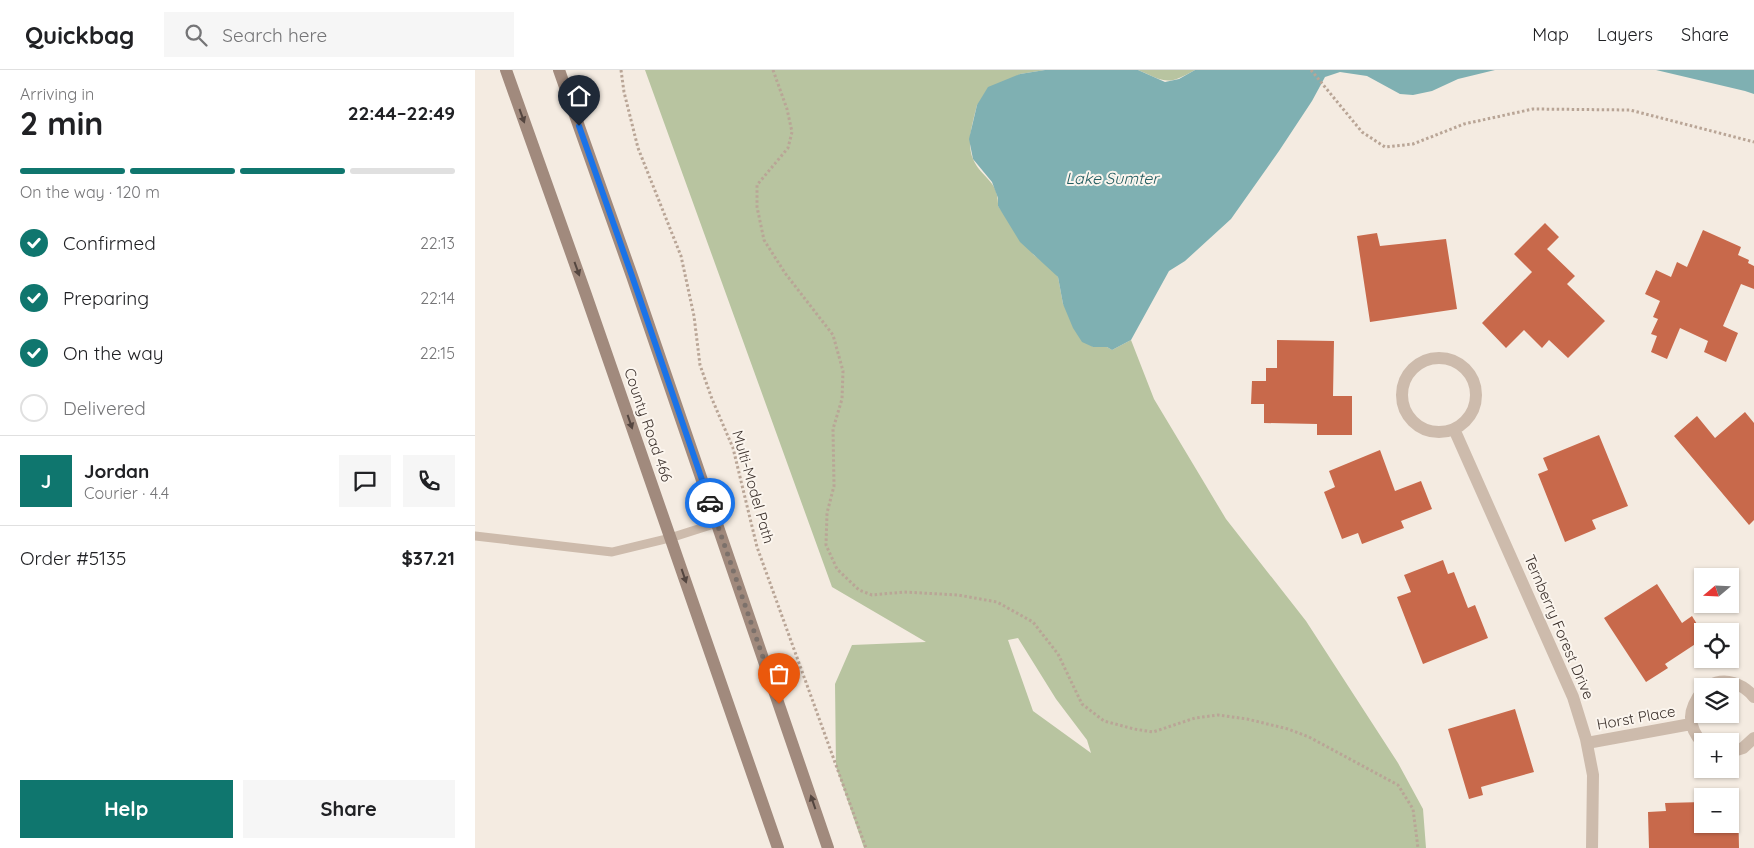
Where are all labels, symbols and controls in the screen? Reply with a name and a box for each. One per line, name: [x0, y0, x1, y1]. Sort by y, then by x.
search box: [164, 12, 514, 57]
text: Quickbag: [25, 20, 134, 50]
icon: search: [182, 21, 210, 49]
text: Search here: [222, 23, 327, 47]
text: Map: [1532, 23, 1569, 46]
text: Layers: [1597, 23, 1653, 46]
text: Share: [1681, 23, 1729, 46]
pin: [558, 75, 600, 126]
icon: home: [565, 82, 593, 110]
text: Arriving in: [20, 84, 94, 104]
text: 22:44–22:49: [348, 101, 455, 125]
text: 2 min: [20, 103, 103, 143]
one-way arrow: [518, 109, 526, 124]
water label: Lake Sumter: [1065, 168, 1160, 188]
text: On the way · 120 m: [20, 182, 160, 202]
icon: check: [20, 229, 48, 257]
text: Confirmed: [63, 231, 156, 255]
text: 22:13: [420, 233, 455, 253]
one-way arrow: [573, 262, 581, 277]
icon: check: [20, 284, 48, 312]
text: Preparing: [63, 286, 149, 310]
text: 22:14: [420, 288, 455, 308]
icon: check: [20, 339, 48, 367]
text: On the way: [63, 341, 164, 365]
text: 22:15: [420, 343, 455, 363]
street label: County Road 466: [620, 365, 677, 484]
text: Delivered: [63, 396, 146, 420]
one-way arrow: [627, 415, 634, 430]
street label: Multi-Model Path: [728, 428, 779, 546]
button: chat: [339, 455, 391, 507]
button: phone: [403, 455, 455, 507]
text: Jordan: [84, 459, 149, 483]
text: J: [41, 469, 51, 493]
courier: [685, 478, 735, 528]
text: Courier · 4.4: [84, 483, 169, 503]
icon: car: [696, 489, 724, 517]
text: Order #5135: [20, 546, 126, 570]
text: $37.21: [401, 546, 455, 570]
street label: Ternberry Forest Drive: [1520, 552, 1599, 702]
north arrow: [1694, 568, 1739, 612]
map controls: [1694, 568, 1739, 833]
one-way arrow: [680, 569, 688, 584]
button: locate: [1694, 623, 1739, 668]
pin: [758, 653, 800, 704]
icon: bag: [765, 660, 793, 688]
button: layers: [1694, 678, 1739, 723]
street label: Horst Place: [1595, 701, 1677, 734]
button: +: [1694, 733, 1739, 778]
button: Help: [20, 780, 233, 838]
button: Share: [243, 780, 455, 838]
button: −: [1694, 788, 1739, 833]
one-way arrow: [808, 794, 816, 809]

